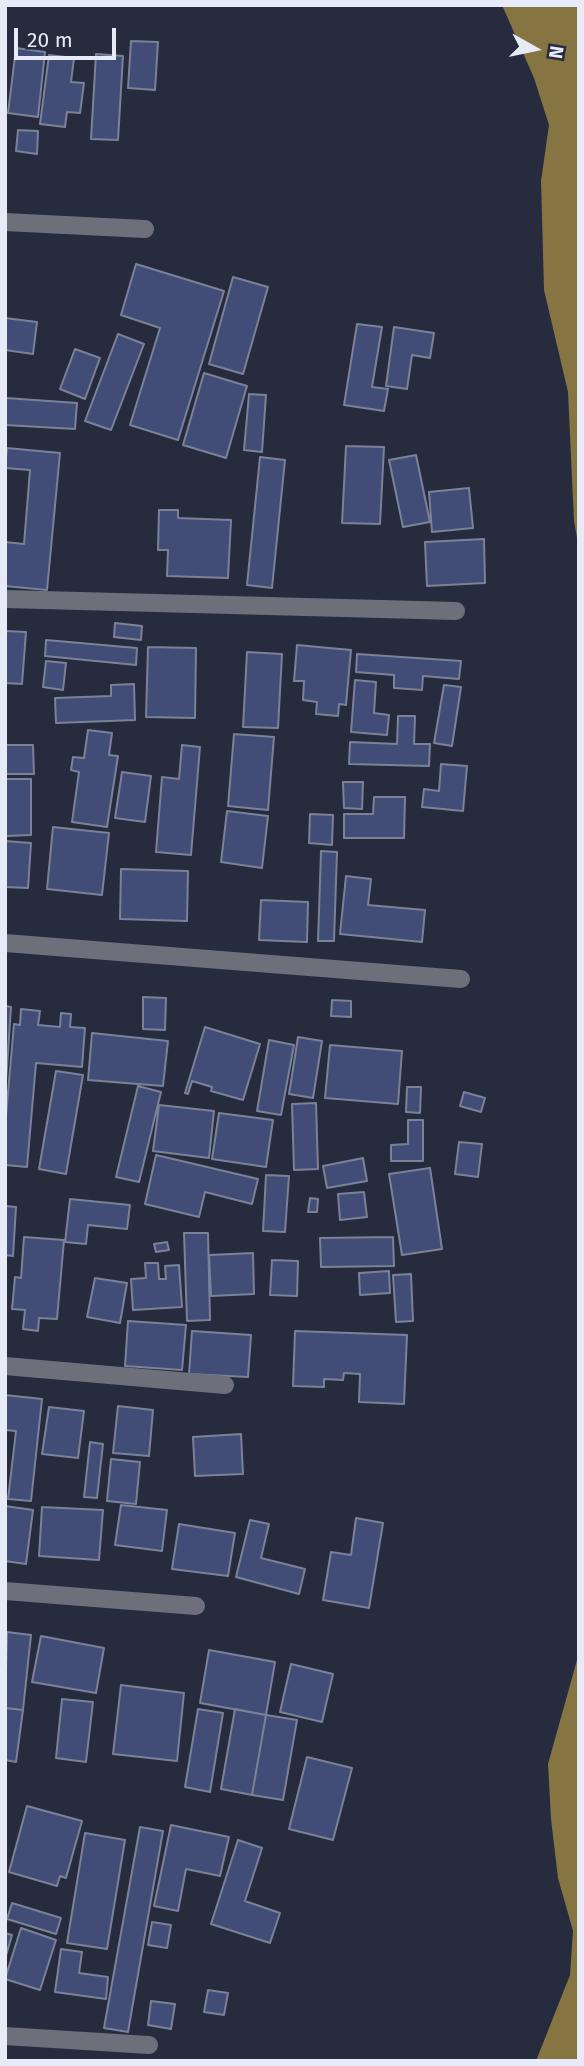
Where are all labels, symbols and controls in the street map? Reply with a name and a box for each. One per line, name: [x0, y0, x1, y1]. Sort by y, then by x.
scale bar: [18, 14, 119, 58]
north arrow: [500, 14, 570, 84]
text: 20 m: [27, 27, 73, 53]
text: N: [544, 44, 569, 60]

